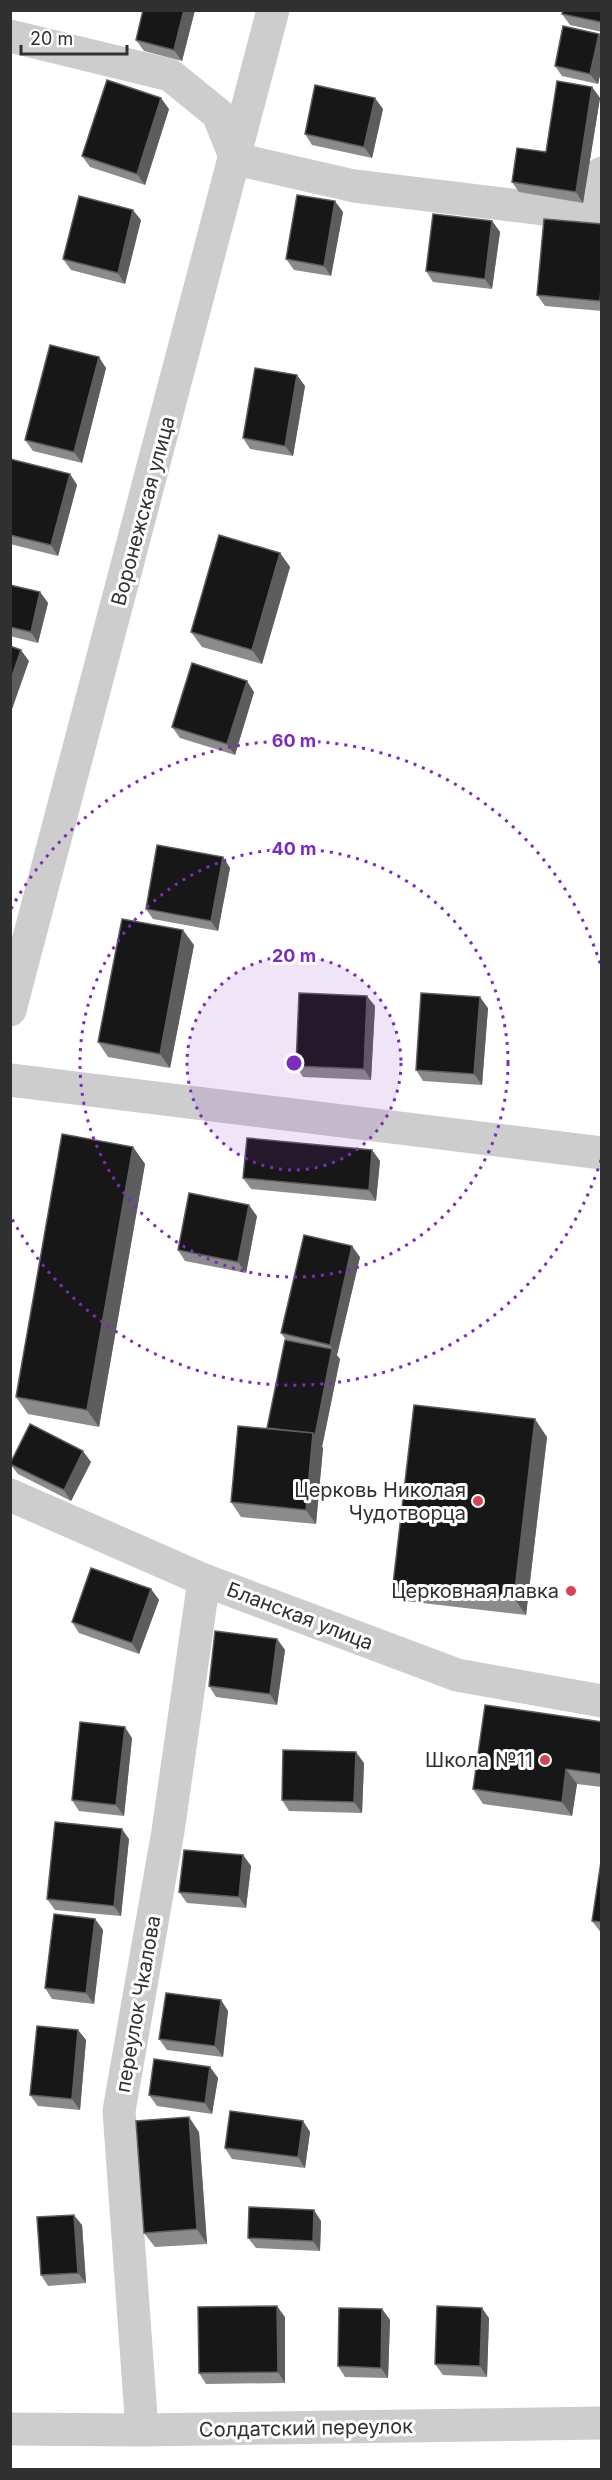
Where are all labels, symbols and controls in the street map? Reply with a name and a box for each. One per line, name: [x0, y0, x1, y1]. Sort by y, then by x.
scale bar: [21, 18, 128, 56]
text: 20 m: [30, 28, 73, 49]
street label: Воронежская улица: [106, 414, 180, 608]
text: 60 m: [272, 730, 316, 751]
text: 40 m: [272, 838, 317, 859]
text: 20 m: [272, 945, 316, 966]
centre of rings: [284, 1053, 304, 1073]
place label: Церковь Николая Чудотворца: [294, 1478, 466, 1525]
marker: Церковь Николая Чудотворца: [471, 1494, 485, 1508]
street label: Бланская улица: [224, 1577, 376, 1655]
place label: Церковная лавка: [391, 1579, 559, 1603]
marker: Церковная лавка: [564, 1584, 578, 1598]
place label: Школа №11: [425, 1748, 533, 1772]
marker: Школа №11: [538, 1753, 552, 1767]
street label: переулок Чкалова: [111, 1914, 165, 2094]
street label: Солдатский переулок: [199, 2414, 413, 2442]

